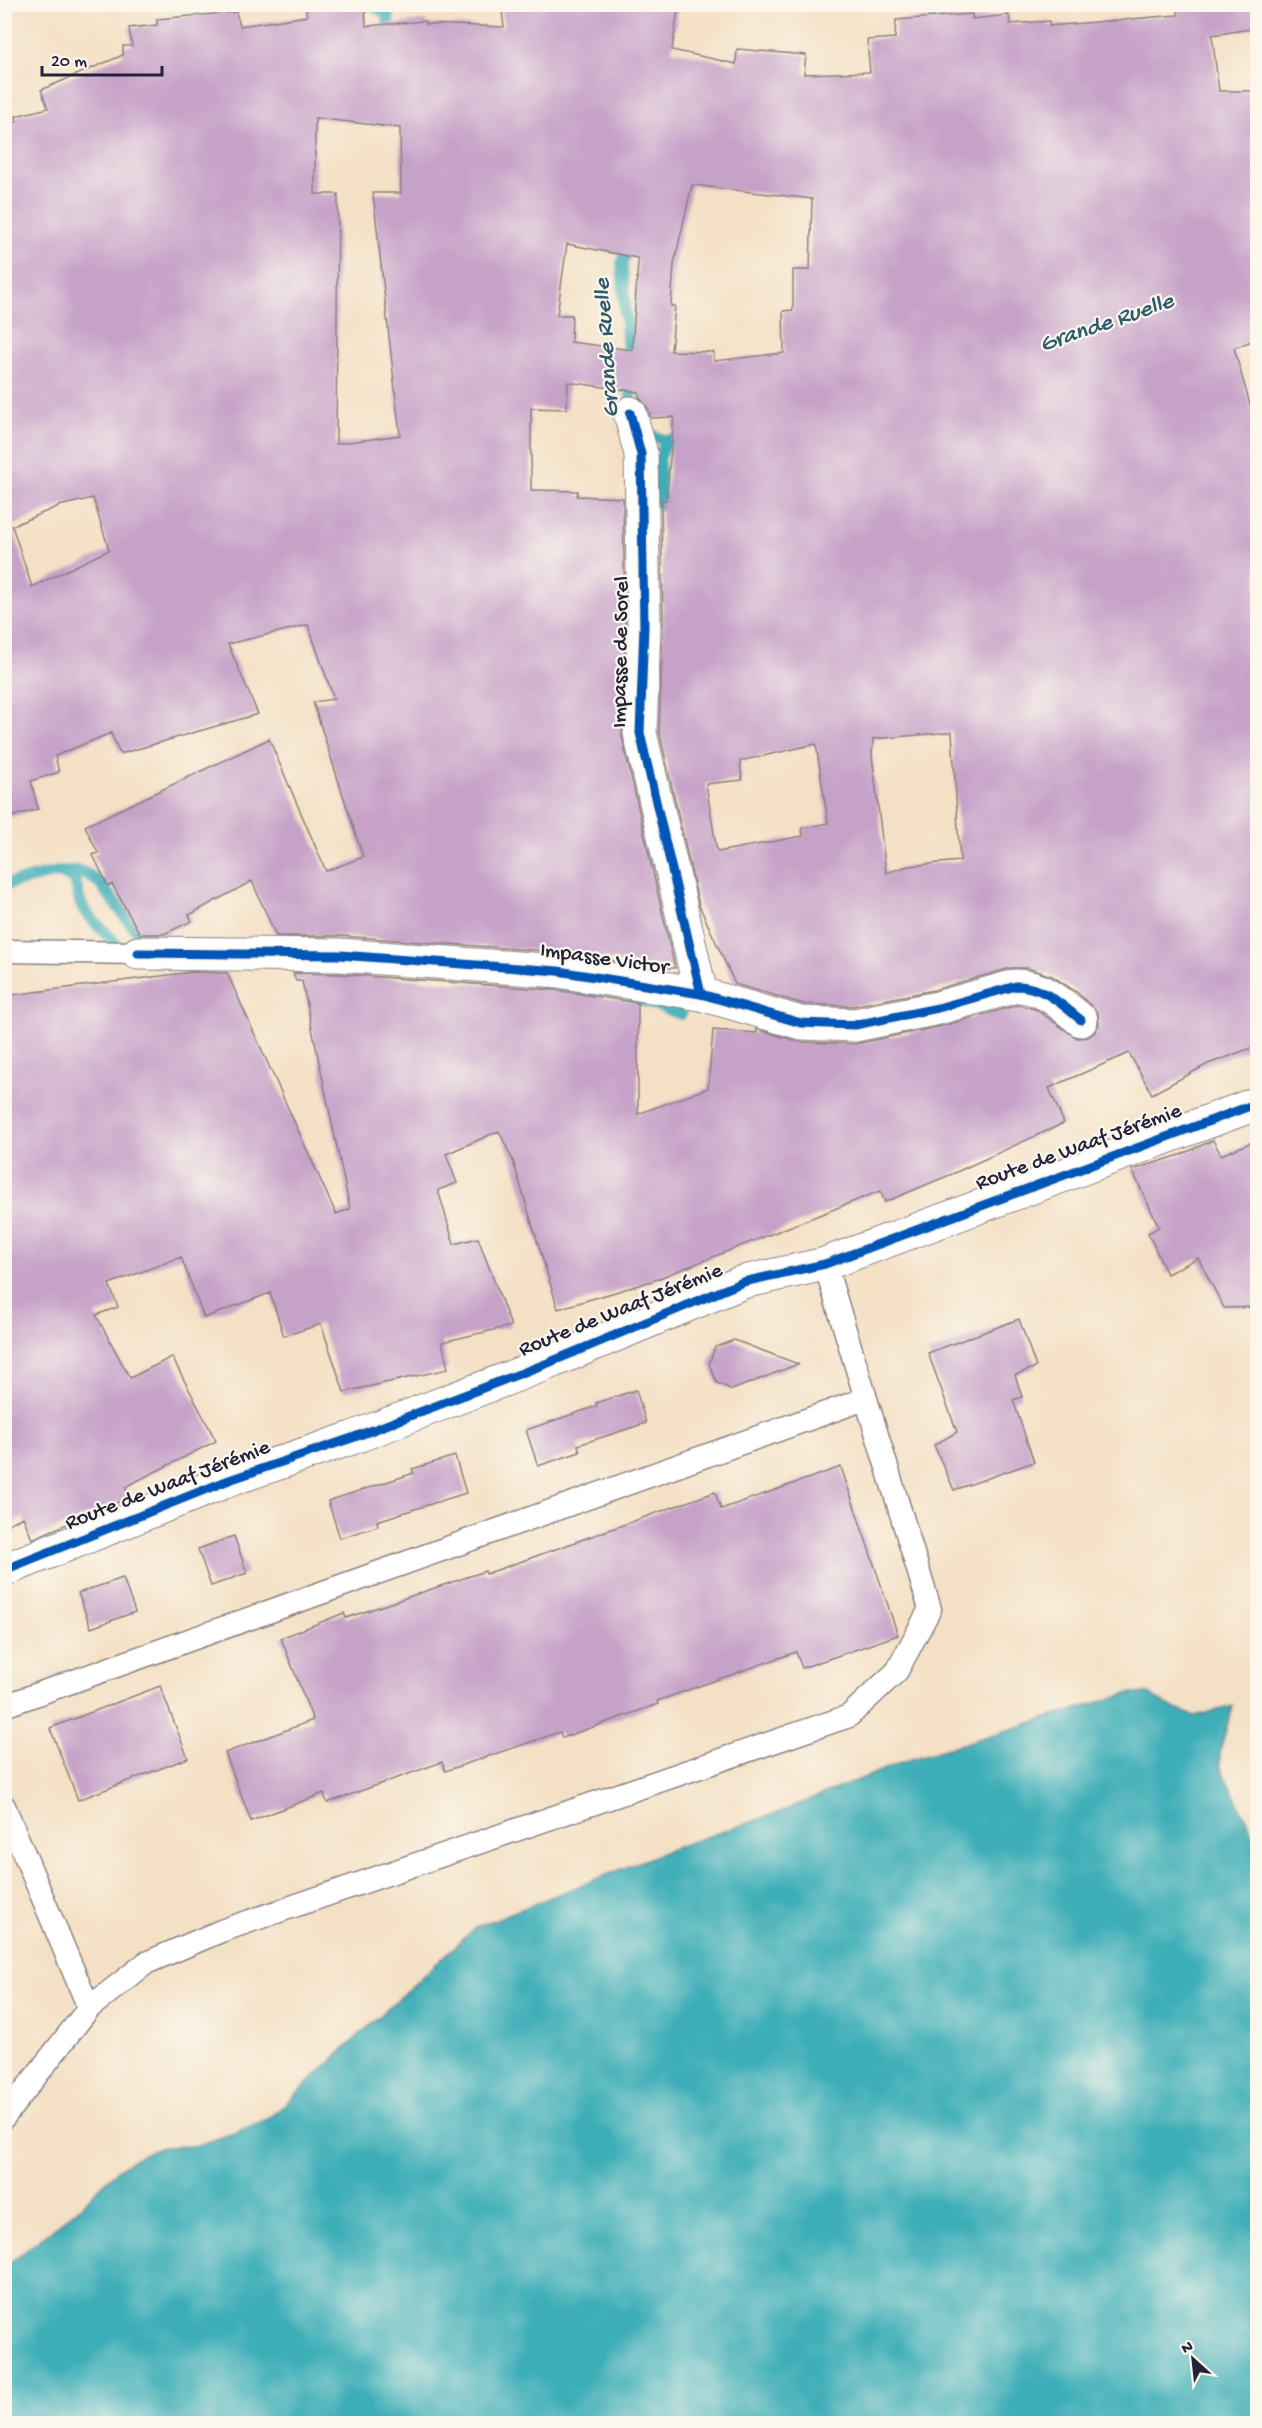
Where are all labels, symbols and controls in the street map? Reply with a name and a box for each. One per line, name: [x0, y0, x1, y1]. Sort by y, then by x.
scale bar: [42, 39, 162, 77]
text: 20 m: [51, 52, 87, 73]
water label: Grande Ruelle: [589, 276, 627, 419]
water label: Grande Ruelle: [1036, 287, 1179, 360]
street label: Impasse de Sorel: [608, 576, 636, 728]
street label: Impasse Victor: [538, 938, 672, 982]
street label: Route de Waaf Jérémie: [972, 1098, 1186, 1197]
street label: Route de Waaf Jérémie: [515, 1258, 727, 1364]
street label: Route de Waaf Jérémie: [62, 1435, 275, 1537]
north arrow: [1163, 2329, 1223, 2389]
text: N: [1179, 2338, 1197, 2360]

